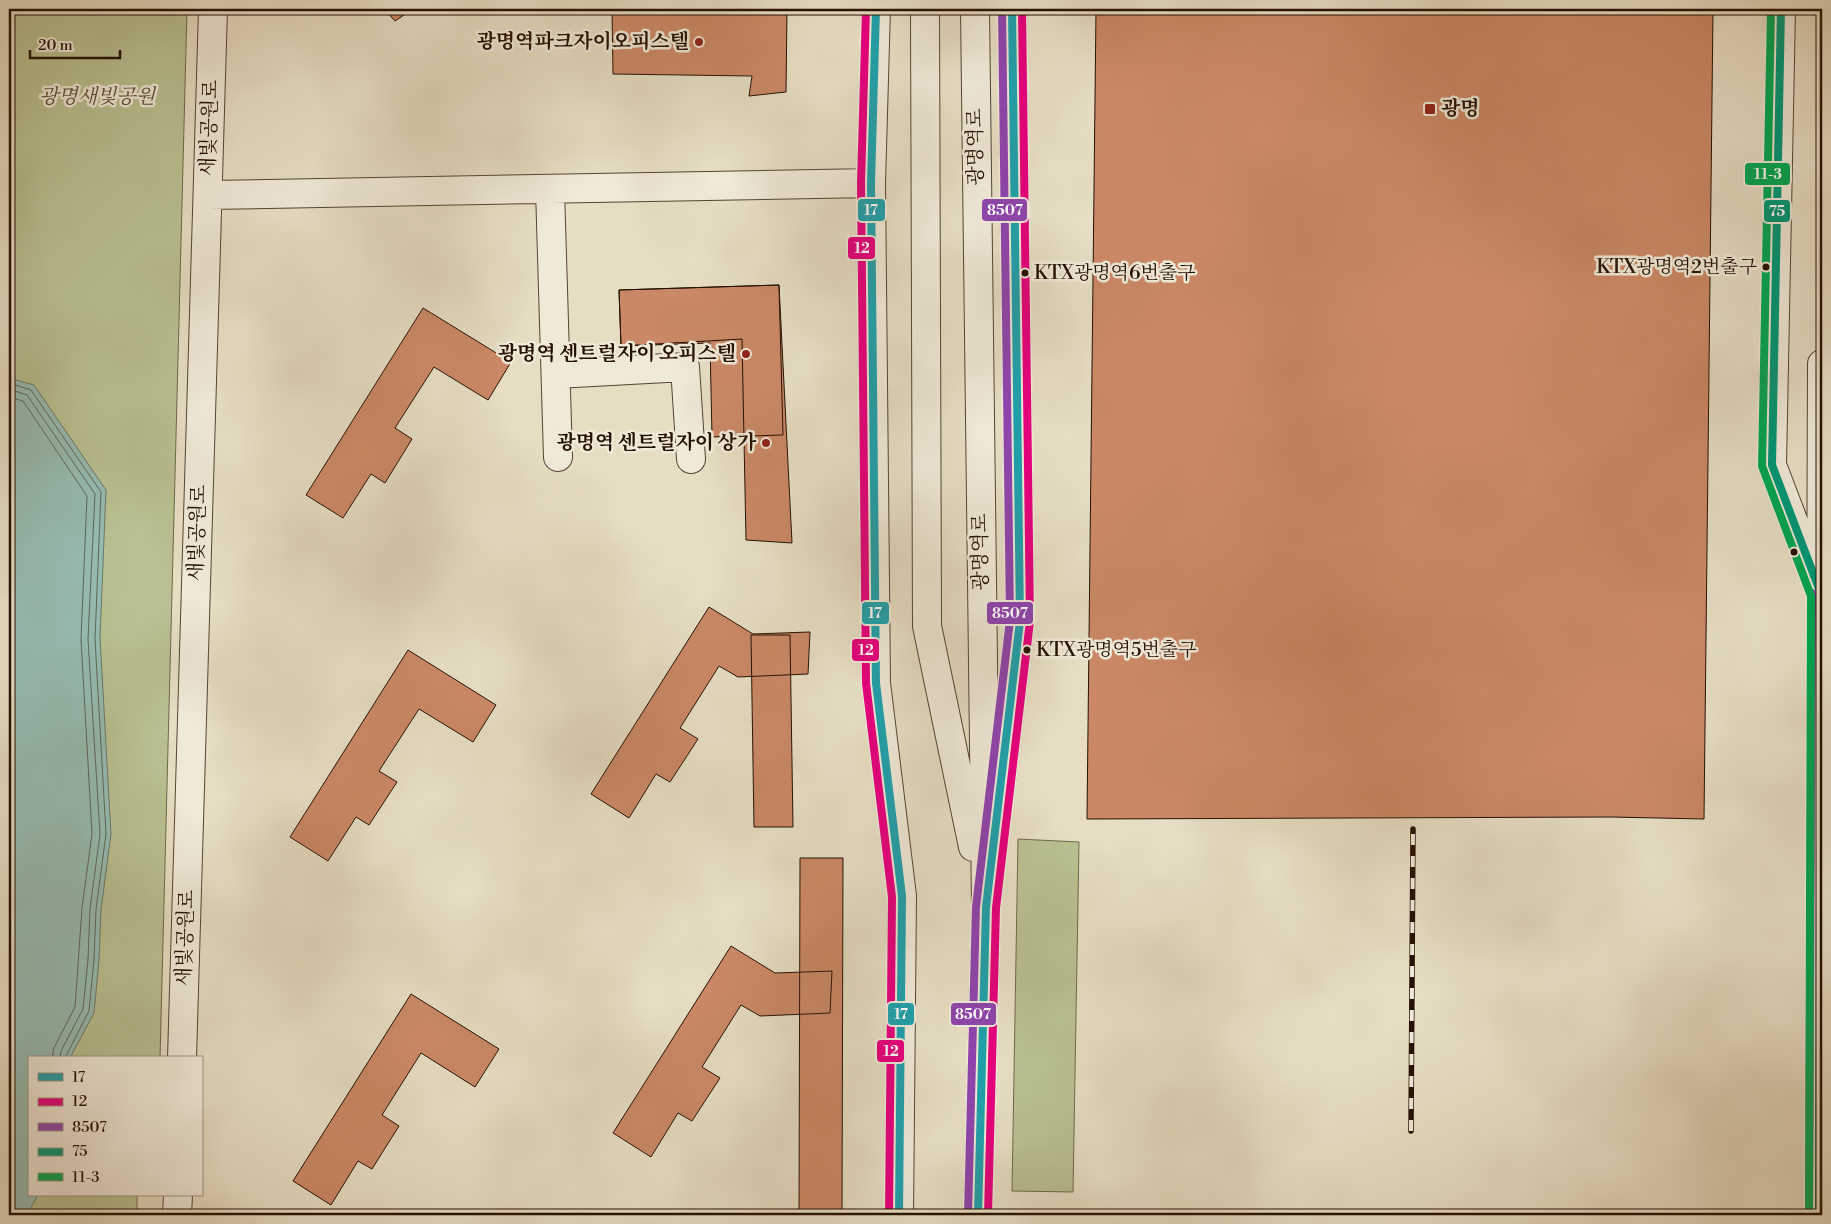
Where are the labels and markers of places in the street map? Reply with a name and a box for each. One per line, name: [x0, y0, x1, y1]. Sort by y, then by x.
place label: 광명역파크자이오피스텔: [476, 30, 689, 55]
marker: 광명역파크자이오피스텔: [693, 36, 705, 48]
place label: 광명: [1441, 97, 1480, 122]
marker: 광명: [1423, 102, 1437, 116]
place label: KTX광명역2번출구: [1596, 255, 1757, 279]
place label: KTX광명역6번출구: [1034, 261, 1196, 285]
marker: KTX광명역2번출구: [1761, 262, 1771, 272]
marker: KTX광명역6번출구: [1020, 268, 1030, 278]
place label: 광명역 센트럴자이 오피스텔: [498, 342, 736, 367]
marker: 광명역 센트럴자이 오피스텔: [740, 348, 752, 360]
place label: 광명역 센트럴자이 상가: [556, 431, 757, 456]
marker: 광명역 센트럴자이 상가: [760, 437, 772, 449]
unlabelled marker: [1789, 547, 1799, 557]
place label: KTX광명역5번출구: [1036, 638, 1197, 662]
marker: KTX광명역5번출구: [1022, 645, 1032, 655]

